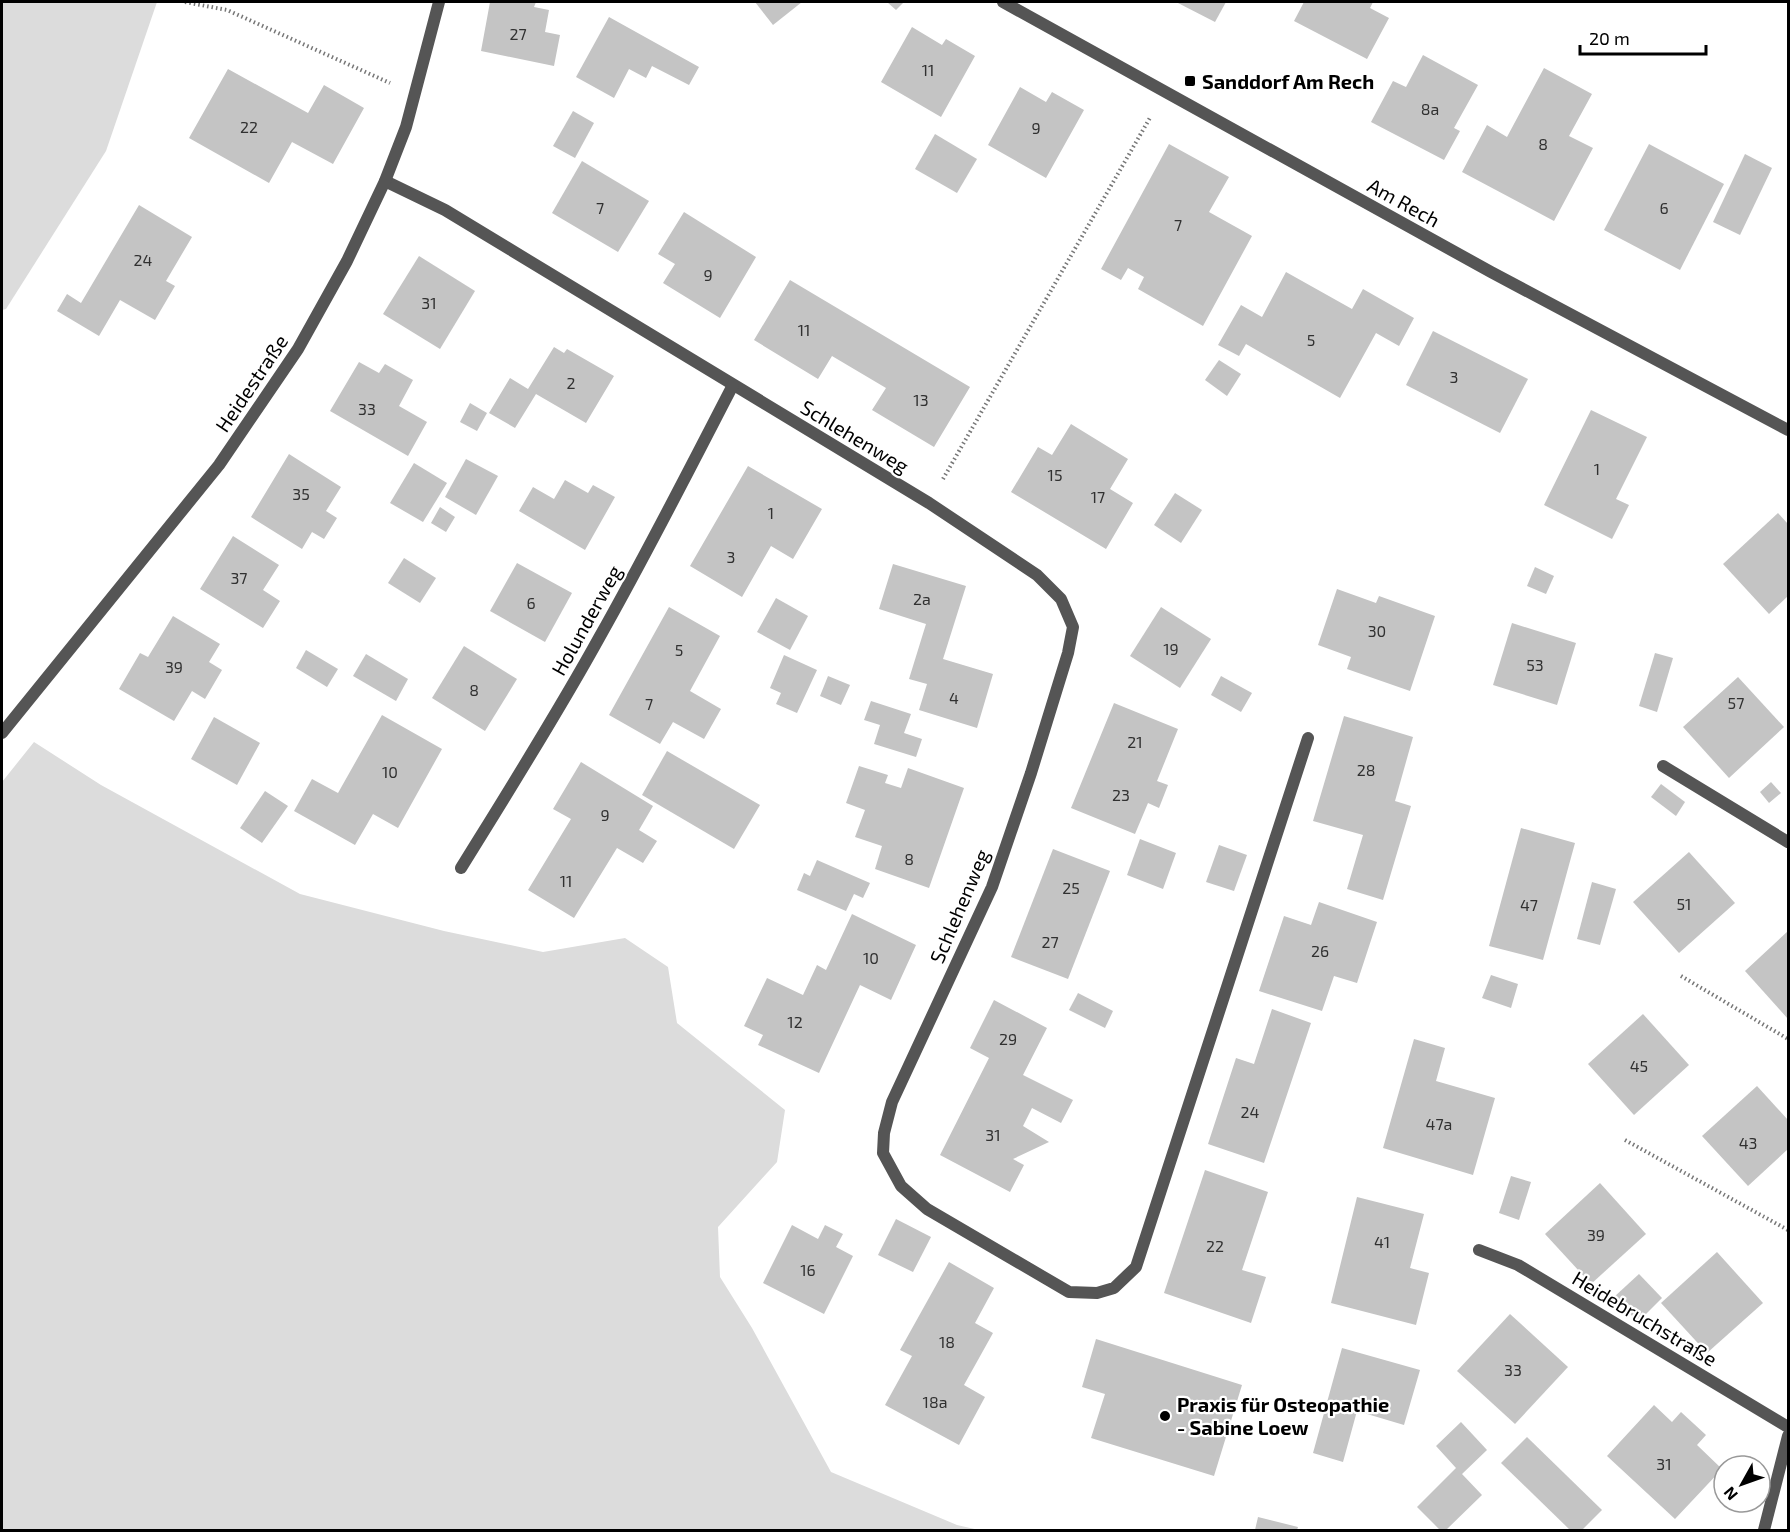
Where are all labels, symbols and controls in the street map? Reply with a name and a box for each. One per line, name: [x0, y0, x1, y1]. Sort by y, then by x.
scale bar: [1580, 18, 1706, 56]
house number: 27: [509, 24, 527, 43]
text: 20 m: [1589, 27, 1630, 49]
house number: 11: [922, 60, 934, 79]
place label: Sanddorf Am Rech: [1202, 69, 1374, 93]
marker: Sanddorf Am Rech: [1183, 74, 1197, 88]
house number: 8a: [1421, 99, 1439, 118]
house number: 22: [240, 117, 258, 136]
house number: 9: [1031, 118, 1041, 137]
house number: 8: [1538, 134, 1548, 153]
street label: Am Rech: [1364, 172, 1444, 232]
house number: 7: [596, 198, 604, 217]
house number: 6: [1659, 198, 1669, 217]
house number: 7: [1174, 215, 1182, 234]
house number: 24: [134, 250, 153, 269]
house number: 9: [703, 265, 713, 284]
house number: 31: [421, 293, 437, 312]
house number: 11: [798, 320, 810, 339]
street label: Heidestraße: [210, 330, 292, 436]
house number: 5: [1307, 330, 1315, 349]
house number: 3: [1450, 367, 1458, 386]
house number: 2: [567, 373, 576, 392]
house number: 13: [913, 390, 929, 409]
street label: Schlehenweg: [797, 394, 913, 478]
house number: 33: [358, 399, 376, 418]
house number: 1: [1594, 459, 1600, 478]
house number: 15: [1048, 465, 1062, 484]
house number: 35: [292, 484, 310, 503]
house number: 17: [1091, 487, 1105, 506]
house number: 1: [768, 503, 774, 522]
house number: 3: [727, 547, 735, 566]
street label: Holunderweg: [546, 561, 626, 679]
house number: 37: [230, 568, 248, 587]
house number: 2a: [913, 589, 931, 608]
house number: 6: [526, 593, 536, 612]
house number: 30: [1368, 621, 1386, 640]
house number: 19: [1163, 639, 1179, 658]
house number: 5: [675, 640, 683, 659]
house number: 53: [1526, 655, 1544, 674]
house number: 39: [165, 657, 183, 676]
house number: 8: [469, 680, 479, 699]
house number: 4: [949, 688, 959, 707]
house number: 57: [1728, 693, 1744, 712]
house number: 7: [645, 694, 653, 713]
house number: 21: [1127, 732, 1143, 751]
house number: 28: [1357, 760, 1375, 779]
house number: 10: [382, 762, 398, 781]
house number: 23: [1112, 785, 1130, 804]
house number: 9: [600, 805, 610, 824]
street label: Schlehenweg: [924, 845, 994, 967]
house number: 8: [904, 849, 914, 868]
house number: 11: [560, 871, 572, 890]
house number: 25: [1062, 878, 1080, 897]
house number: 51: [1677, 894, 1691, 913]
house number: 47: [1520, 895, 1538, 914]
house number: 27: [1041, 932, 1059, 951]
house number: 26: [1311, 941, 1329, 960]
house number: 10: [863, 948, 879, 967]
house number: 12: [787, 1012, 803, 1031]
house number: 29: [999, 1029, 1017, 1048]
house number: 45: [1630, 1056, 1648, 1075]
house number: 24: [1241, 1102, 1260, 1121]
house number: 47a: [1426, 1114, 1452, 1133]
house number: 31: [985, 1125, 1001, 1144]
house number: 43: [1739, 1133, 1757, 1152]
house number: 39: [1587, 1225, 1605, 1244]
house number: 41: [1374, 1232, 1390, 1251]
house number: 22: [1206, 1236, 1224, 1255]
house number: 16: [800, 1260, 816, 1279]
street label: Heidebruchstraße: [1568, 1265, 1722, 1371]
house number: 18: [939, 1332, 955, 1351]
house number: 33: [1504, 1360, 1522, 1379]
house number: 18a: [923, 1392, 947, 1411]
place label: Praxis für Osteopathie - Sabine Loew: [1177, 1392, 1389, 1439]
marker: Praxis für Osteopathie - Sabine Loew: [1158, 1409, 1172, 1423]
house number: 31: [1656, 1454, 1672, 1473]
north arrow: [1712, 1454, 1772, 1514]
text: N: [1719, 1483, 1741, 1504]

